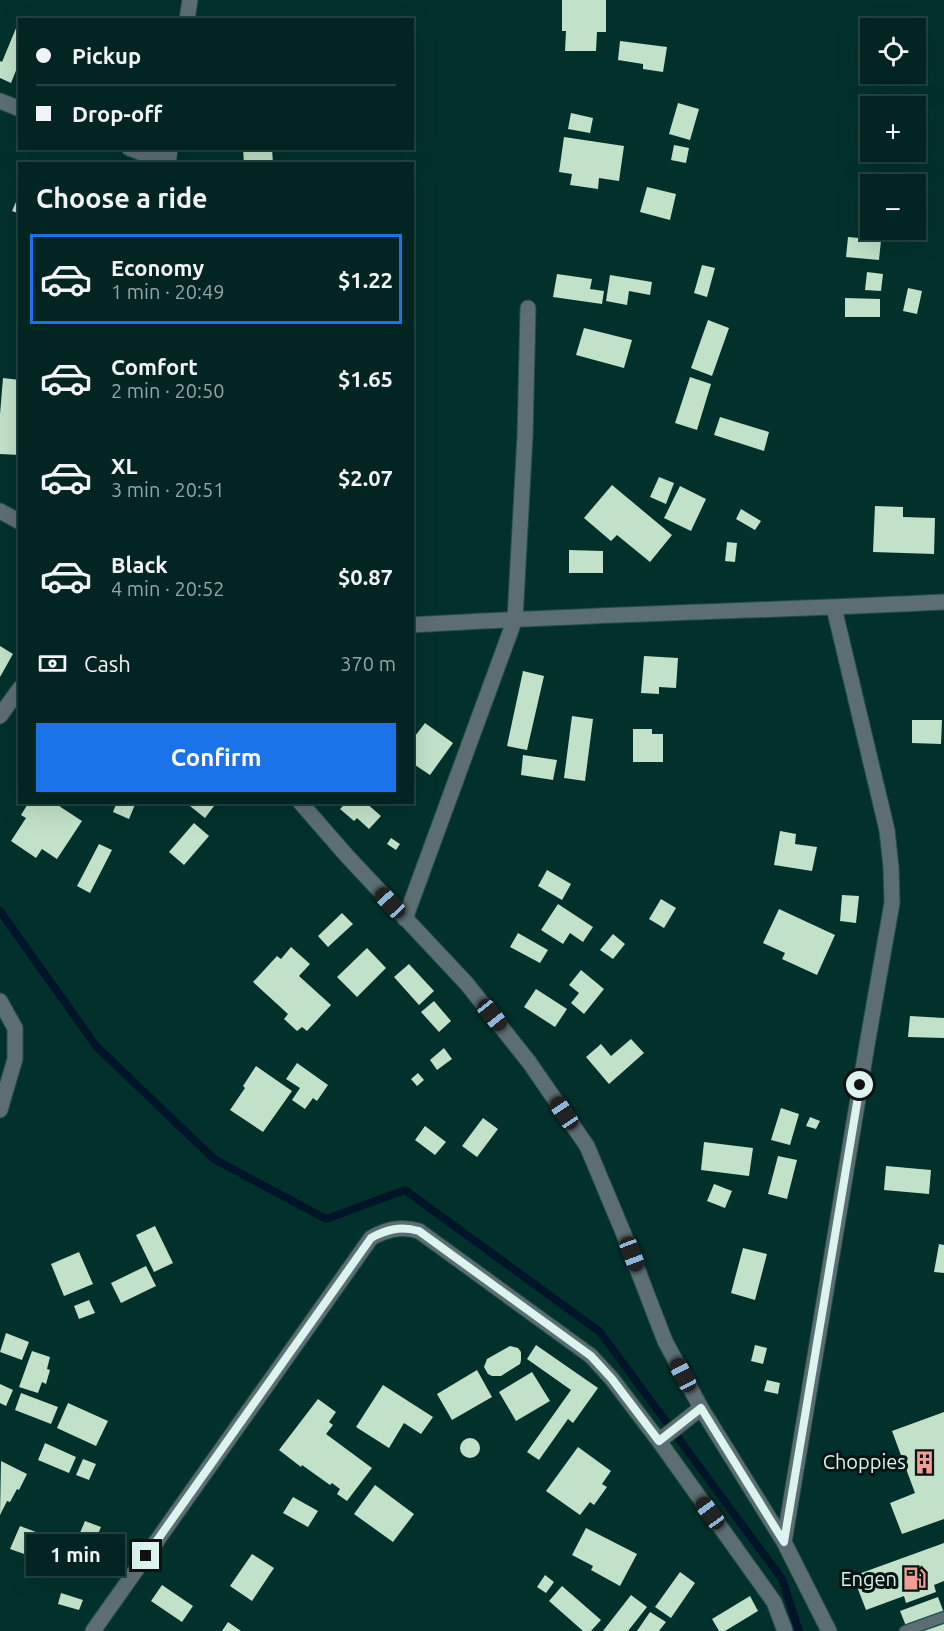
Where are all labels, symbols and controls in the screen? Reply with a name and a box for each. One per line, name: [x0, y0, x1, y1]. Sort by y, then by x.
map controls: [860, 18, 926, 240]
button: locate: [860, 18, 926, 84]
text: Pickup: [72, 43, 141, 68]
button: +: [860, 96, 926, 162]
text: Drop-off: [72, 101, 162, 126]
button: −: [860, 174, 926, 240]
text: Choose a ride: [36, 183, 208, 213]
icon: car: [39, 252, 93, 306]
text: Economy: [111, 255, 204, 280]
text: $1.22: [338, 267, 393, 292]
text: 1 min · 20:49: [111, 280, 225, 303]
icon: car: [39, 351, 93, 405]
text: Comfort: [111, 354, 198, 379]
text: $1.65: [338, 366, 393, 391]
text: 2 min · 20:50: [111, 379, 225, 402]
icon: car: [39, 450, 93, 504]
text: XL: [111, 453, 138, 478]
text: $2.07: [338, 465, 393, 490]
text: 3 min · 20:51: [111, 478, 225, 501]
icon: car: [39, 549, 93, 603]
text: Black: [111, 552, 168, 577]
text: $0.87: [338, 564, 393, 589]
text: 4 min · 20:52: [111, 577, 225, 600]
icon: cash: [36, 647, 69, 680]
text: Cash: [84, 651, 131, 676]
text: 370 m: [340, 652, 396, 675]
button: Confirm: [36, 723, 396, 792]
car: [371, 884, 409, 922]
car: [474, 995, 510, 1035]
route start: [846, 1071, 873, 1098]
car: [546, 1093, 582, 1133]
car: [617, 1234, 647, 1274]
car: [667, 1355, 699, 1395]
building icon: Choppies: [911, 1449, 937, 1475]
place label: Choppies: [823, 1450, 906, 1473]
car: [692, 1493, 728, 1533]
callout: 1 min: [26, 1535, 125, 1577]
route end: [132, 1542, 159, 1569]
text: 1 min: [50, 1543, 101, 1566]
fuel station icon: Engen: [902, 1566, 928, 1592]
place label: Engen: [840, 1567, 897, 1590]

